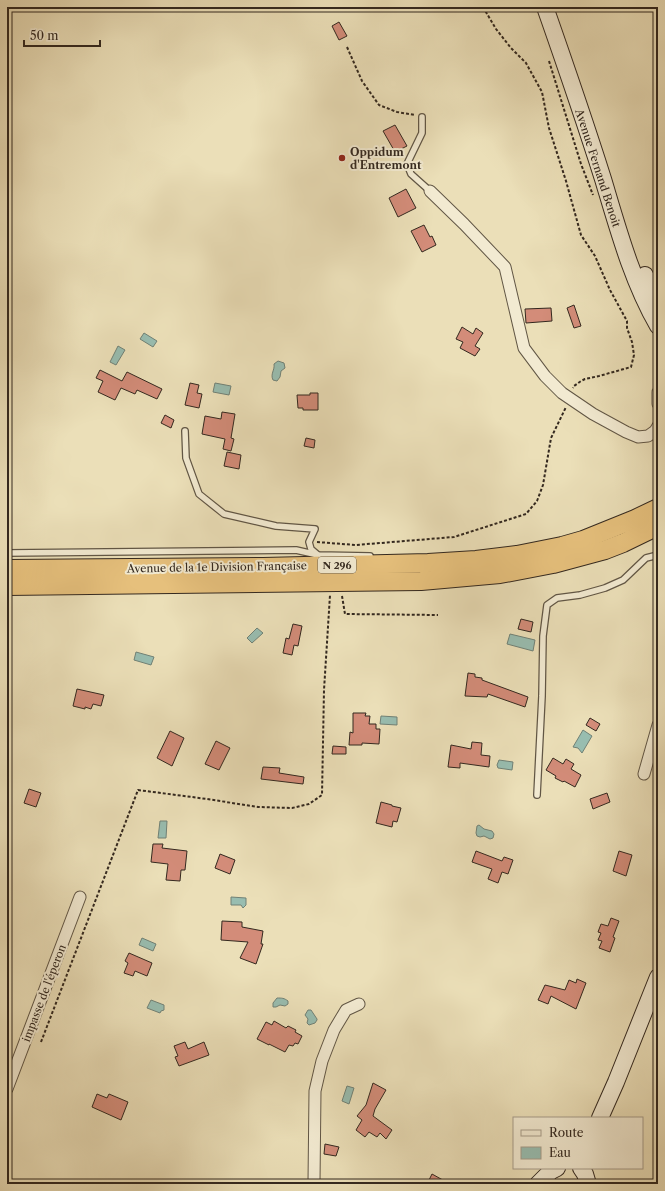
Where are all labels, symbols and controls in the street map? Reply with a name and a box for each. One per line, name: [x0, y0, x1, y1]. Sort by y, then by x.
scale bar: [24, 22, 100, 48]
text: 50 m: [30, 28, 59, 43]
street label: Avenue Fernand Benoit: [572, 106, 624, 229]
place label: Oppidum d'Entremont: [350, 145, 422, 172]
marker: Oppidum d'Entremont: [337, 153, 347, 163]
road number: N 296: [318, 557, 356, 573]
street label: Avenue de la 1e Division Française: [126, 558, 307, 576]
street label: impasse de l'éperon: [19, 942, 69, 1044]
legend: [513, 1117, 643, 1169]
text: Route: [549, 1125, 584, 1140]
text: Eau: [549, 1145, 572, 1160]

